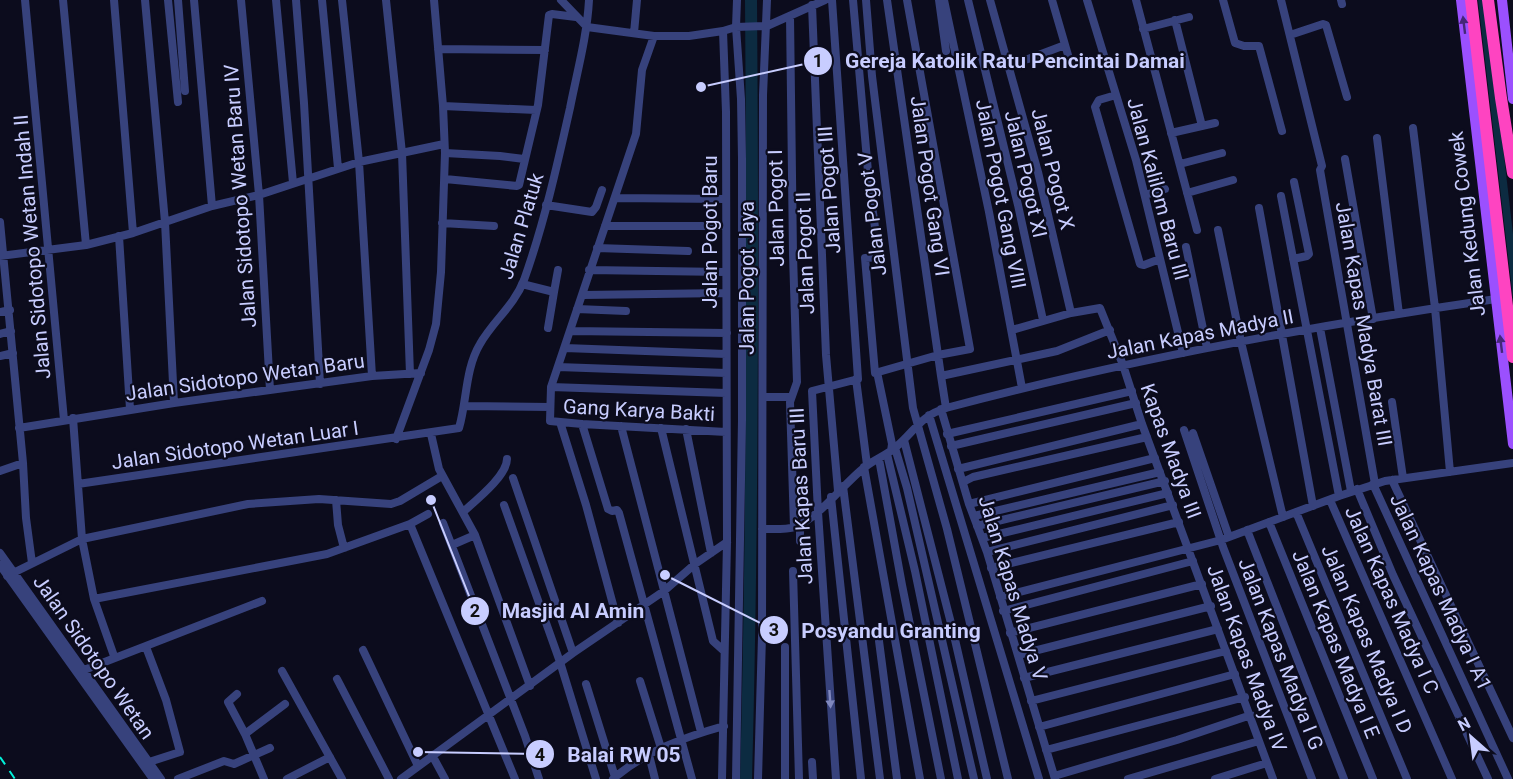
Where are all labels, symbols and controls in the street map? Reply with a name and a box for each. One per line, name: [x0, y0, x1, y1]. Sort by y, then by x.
one-way arrow: [1459, 16, 1468, 35]
callout: Gereja Katolik Ratu Pencintai Damai: [803, 41, 1197, 80]
text: Gereja Katolik Ratu Pencintai Damai: [845, 49, 1185, 73]
text: 1: [813, 50, 823, 71]
street label: Jalan Sidotopo Wetan Baru IV: [219, 63, 261, 329]
street label: Jalan Pogot Gang VI: [905, 94, 955, 278]
street label: Jalan Kalilom Baru III: [1122, 95, 1194, 283]
street label: Jalan Pogot Gang VIII: [971, 97, 1031, 291]
street label: Jalan Pogot X: [1026, 106, 1080, 233]
street label: Jalan Pogot XI: [1000, 108, 1052, 240]
street label: Jalan Sidotopo Wetan Indah II: [8, 114, 56, 380]
street label: Jalan Pogot III: [813, 125, 845, 255]
street label: Jalan Kedung Cowek: [1444, 129, 1490, 318]
street label: Jalan Pogot I: [763, 149, 789, 267]
street label: Jalan Pogot V: [852, 151, 891, 277]
street label: Jalan Pogot Baru: [698, 156, 722, 308]
street label: Jalan Platuk: [493, 169, 549, 282]
street label: Jalan Pogot II: [791, 191, 819, 315]
street label: Jalan Kapas Madya Barat III: [1331, 200, 1397, 448]
street label: Jalan Pogot Jaya: [735, 201, 759, 355]
street label: Jalan Kapas Madya II: [1104, 304, 1296, 364]
one-way arrow: [1496, 334, 1506, 353]
street label: Jalan Sidotopo Wetan Baru: [124, 348, 366, 406]
street label: Kapas Madya III: [1135, 380, 1207, 522]
street label: Gang Karya Bakti: [562, 394, 716, 426]
street label: Jalan Kapas Baru III: [784, 407, 818, 585]
street label: Jalan Sidotopo Wetan Luar I: [110, 416, 360, 474]
street label: Jalan Kapas Madya I A1: [1385, 490, 1497, 694]
street label: Jalan Kapas Madya V: [973, 493, 1053, 684]
street label: Jalan Kapas Madya I C: [1340, 503, 1444, 697]
street label: Jalan Kapas Madya I D: [1316, 541, 1418, 737]
street label: Jalan Kapas Madya I E: [1287, 546, 1385, 742]
street label: Jalan Kapas Madya I G: [1233, 555, 1329, 753]
street label: Jalan Kapas Madya IV: [1202, 561, 1292, 755]
street label: Jalan Sidotopo Wetan: [28, 570, 160, 744]
callout: Masjid Al Amin: [460, 591, 657, 630]
text: Masjid Al Amin: [502, 599, 644, 623]
text: 2: [470, 600, 480, 621]
callout: Posyandu Granting: [759, 611, 993, 650]
text: 3: [769, 619, 779, 640]
text: Posyandu Granting: [801, 619, 981, 643]
one-way arrow: [825, 689, 835, 708]
north arrow: [1441, 707, 1501, 767]
text: N: [1455, 713, 1474, 735]
callout: Balai RW 05: [525, 735, 693, 774]
text: Balai RW 05: [567, 743, 681, 767]
text: 4: [535, 744, 545, 765]

